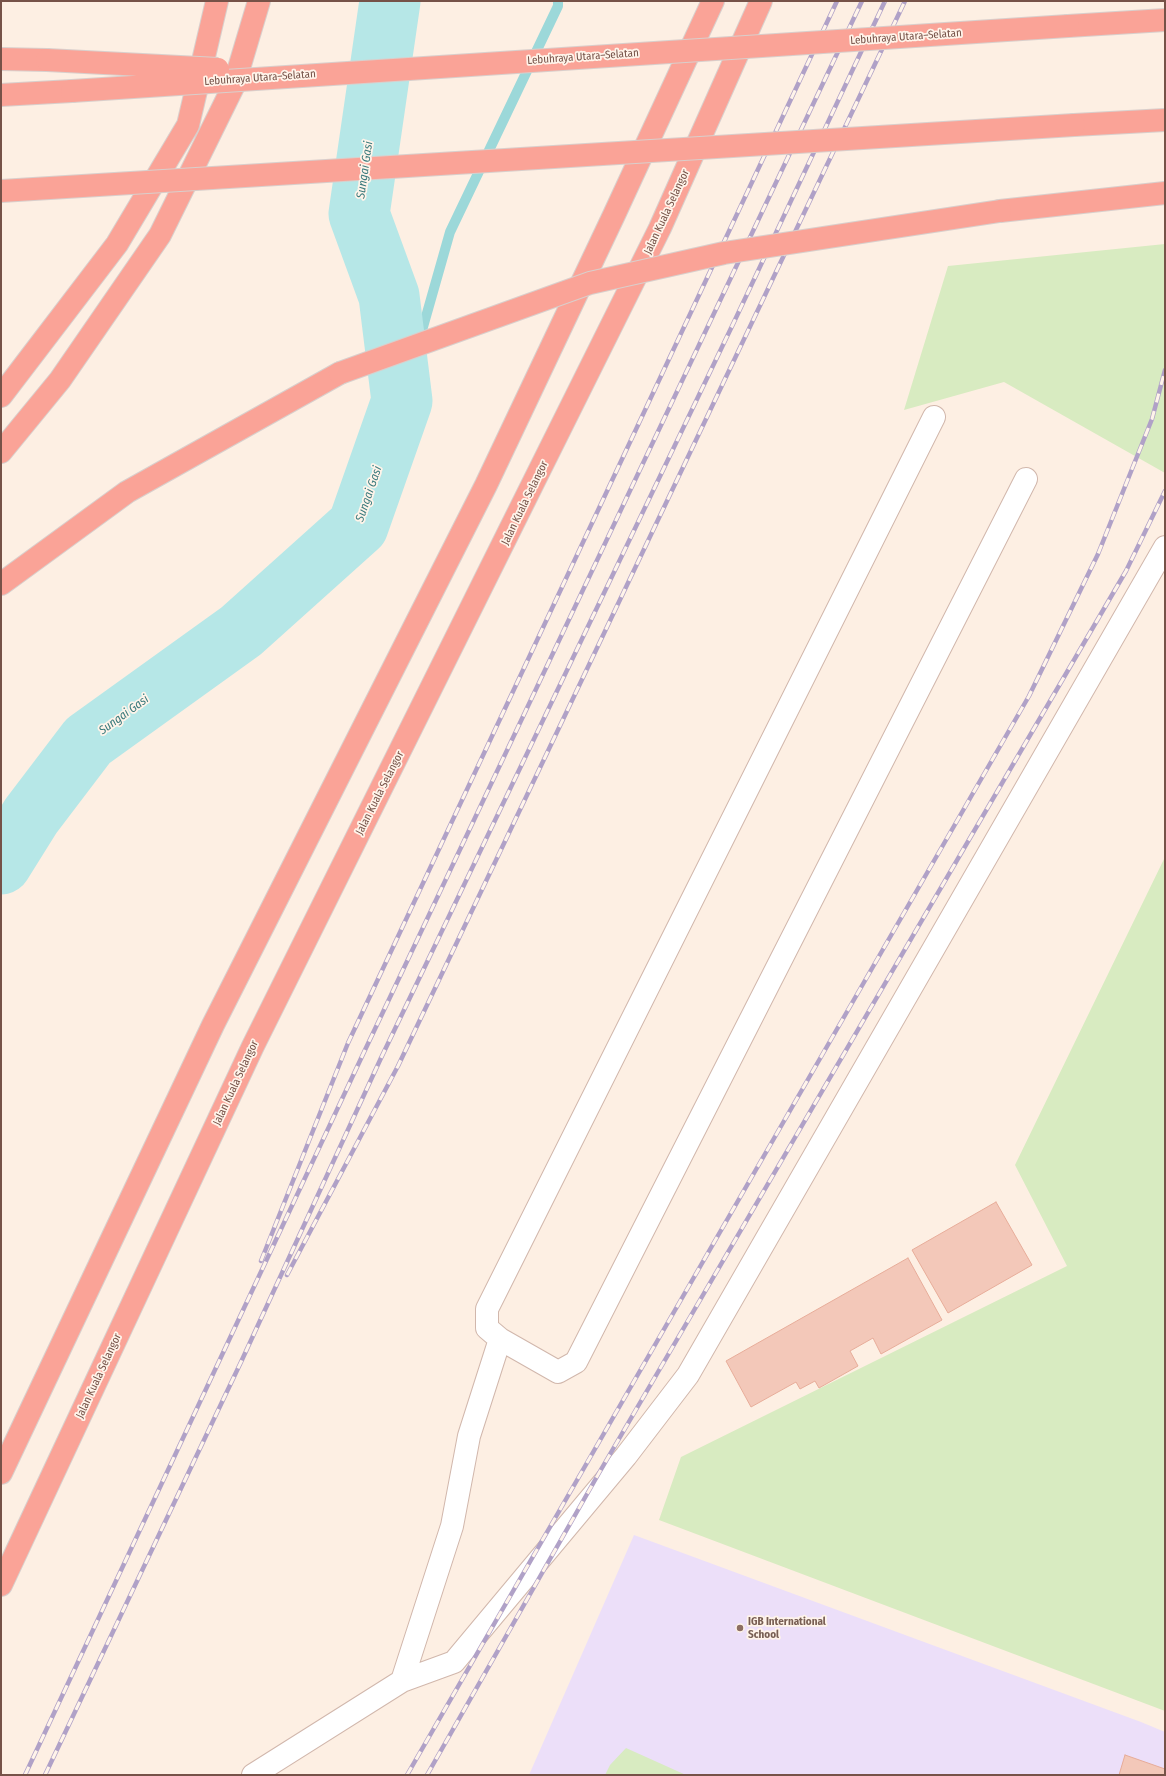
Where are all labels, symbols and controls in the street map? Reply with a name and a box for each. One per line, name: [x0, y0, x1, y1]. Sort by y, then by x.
street label: Lebuhraya Utara–Selatan: [850, 27, 962, 47]
street label: Lebuhraya Utara–Selatan: [527, 47, 639, 67]
street label: Lebuhraya Utara–Selatan: [204, 68, 316, 88]
water label: Sungai Gasi: [354, 140, 376, 200]
street label: Jalan Kuala Selangor: [642, 168, 692, 256]
street label: Jalan Kuala Selangor: [499, 459, 551, 547]
water label: Sungai Gasi: [353, 464, 385, 524]
water label: Sungai Gasi: [96, 692, 152, 738]
street label: Jalan Kuala Selangor: [353, 749, 407, 837]
street label: Jalan Kuala Selangor: [211, 1039, 261, 1127]
street label: Jalan Kuala Selangor: [74, 1332, 124, 1420]
place label: IGB International School: [748, 1615, 826, 1641]
marker: IGB International School: [735, 1623, 745, 1633]

